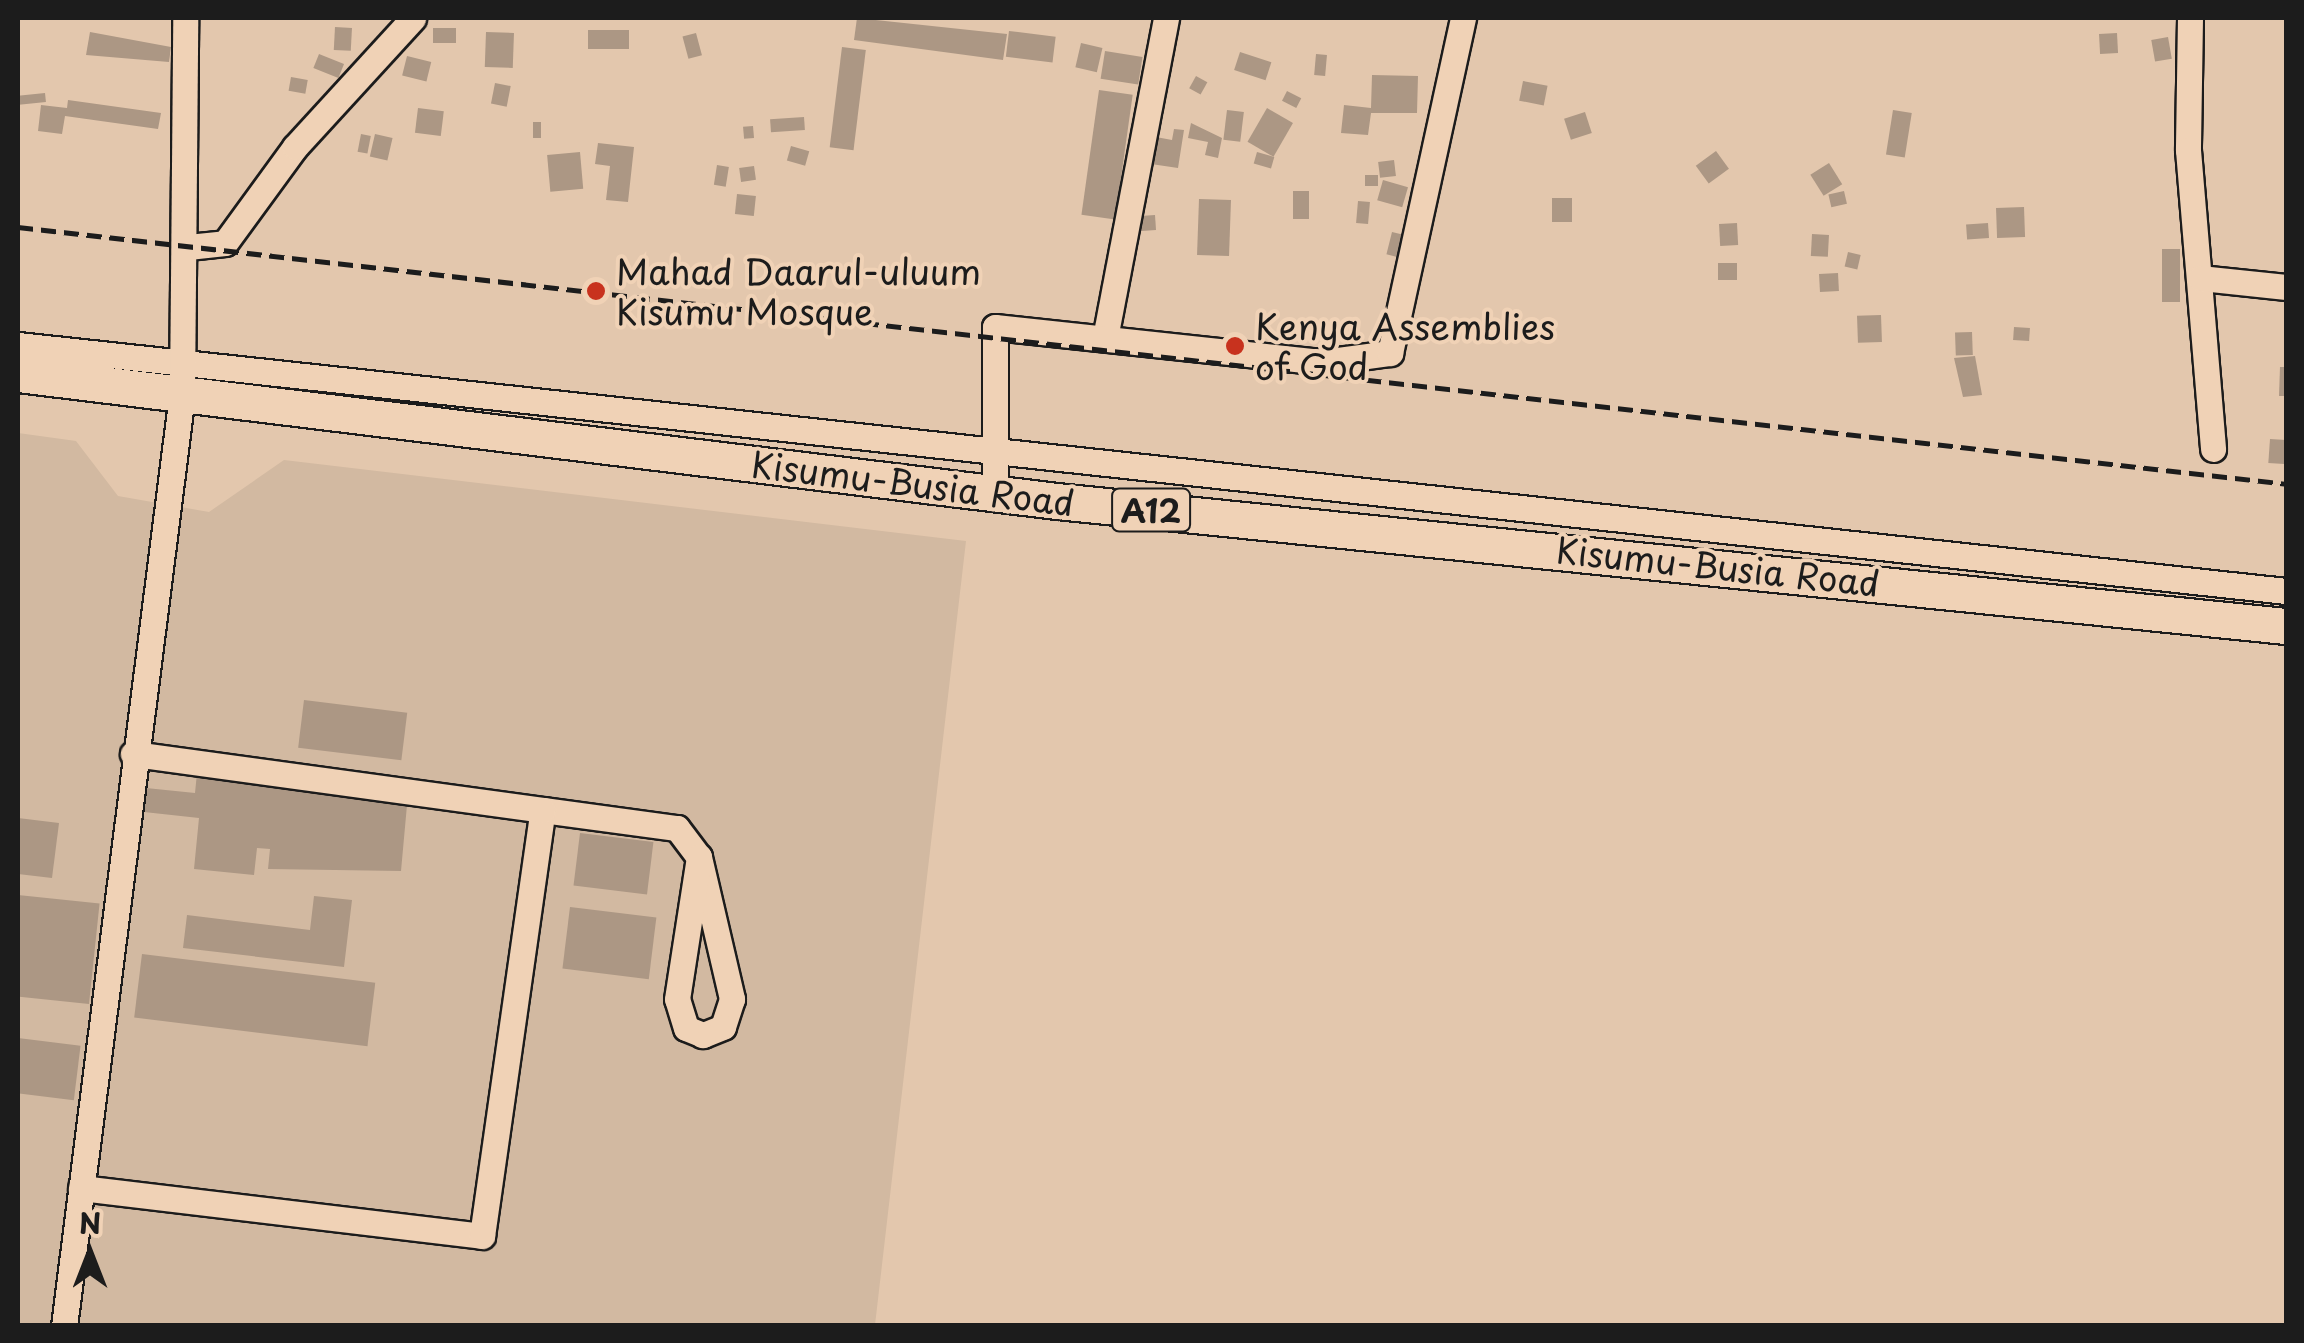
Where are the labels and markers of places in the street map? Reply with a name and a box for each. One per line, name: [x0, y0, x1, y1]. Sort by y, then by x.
place label: Mahad Daarul-uluum Kisumu Mosque: [616, 250, 978, 332]
marker: Mahad Daarul-uluum Kisumu Mosque: [585, 280, 607, 302]
place label: Kenya Assemblies of God: [1255, 305, 1556, 387]
marker: Kenya Assemblies of God: [1224, 335, 1246, 357]

